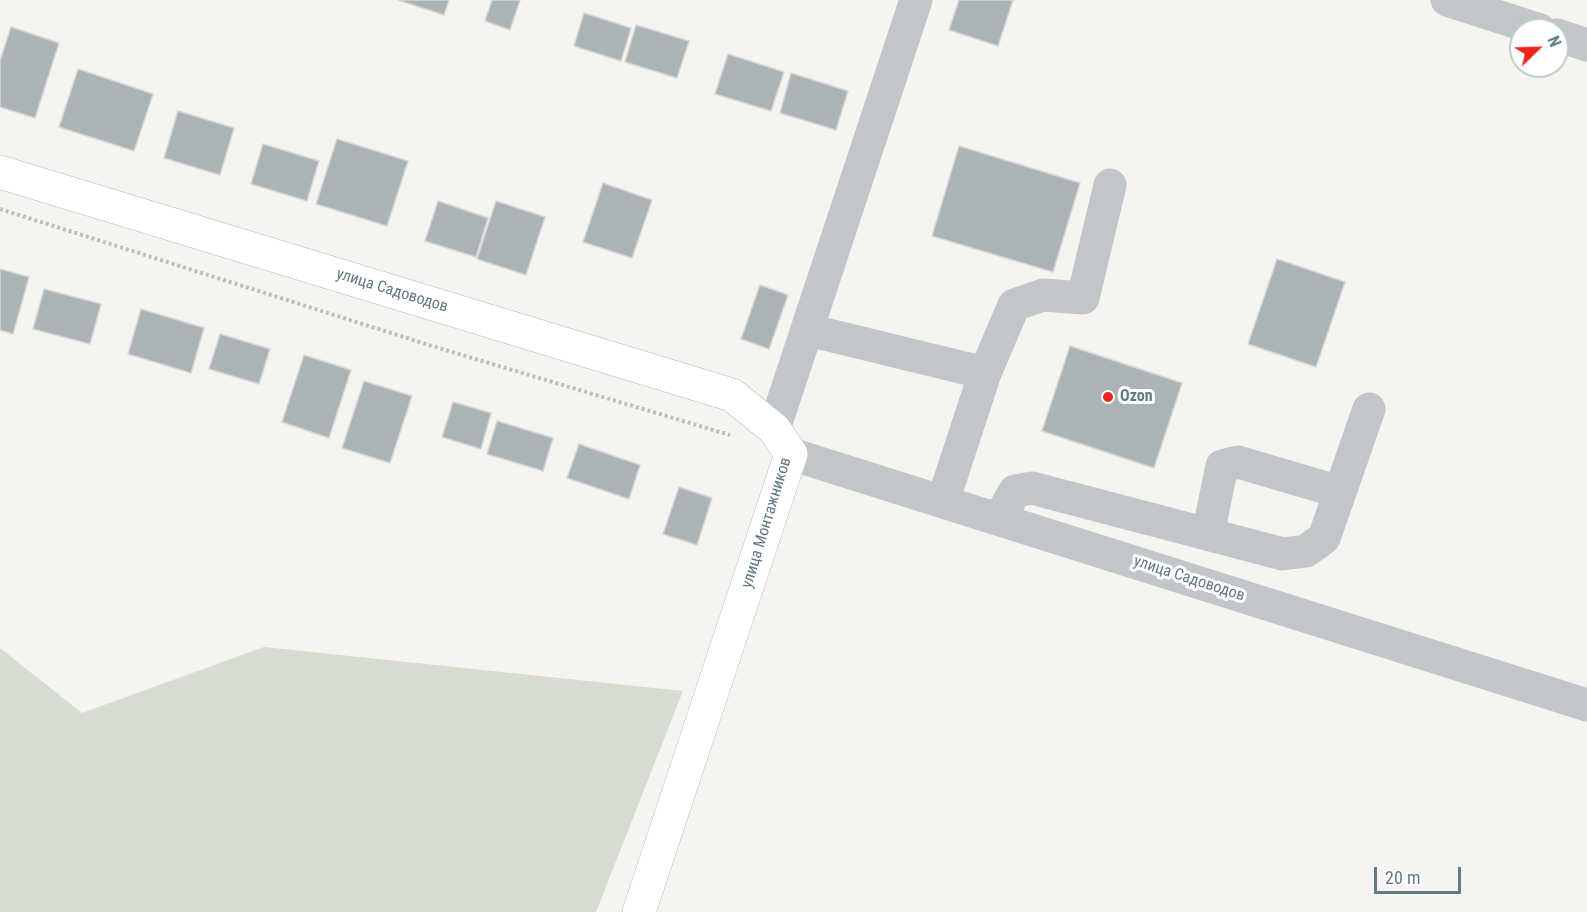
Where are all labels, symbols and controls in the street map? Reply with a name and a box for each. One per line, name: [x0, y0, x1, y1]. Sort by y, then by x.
north arrow: [1509, 18, 1569, 78]
text: N: [1544, 33, 1565, 50]
street label: улица Садоводов: [334, 265, 450, 317]
place label: Ozon: [1120, 387, 1153, 407]
marker: Ozon: [1101, 390, 1115, 404]
street label: улица Монтажников: [738, 455, 796, 591]
street label: улица Садоводов: [1131, 552, 1247, 606]
scale bar: [1377, 855, 1464, 893]
text: 20 m: [1385, 867, 1420, 888]

